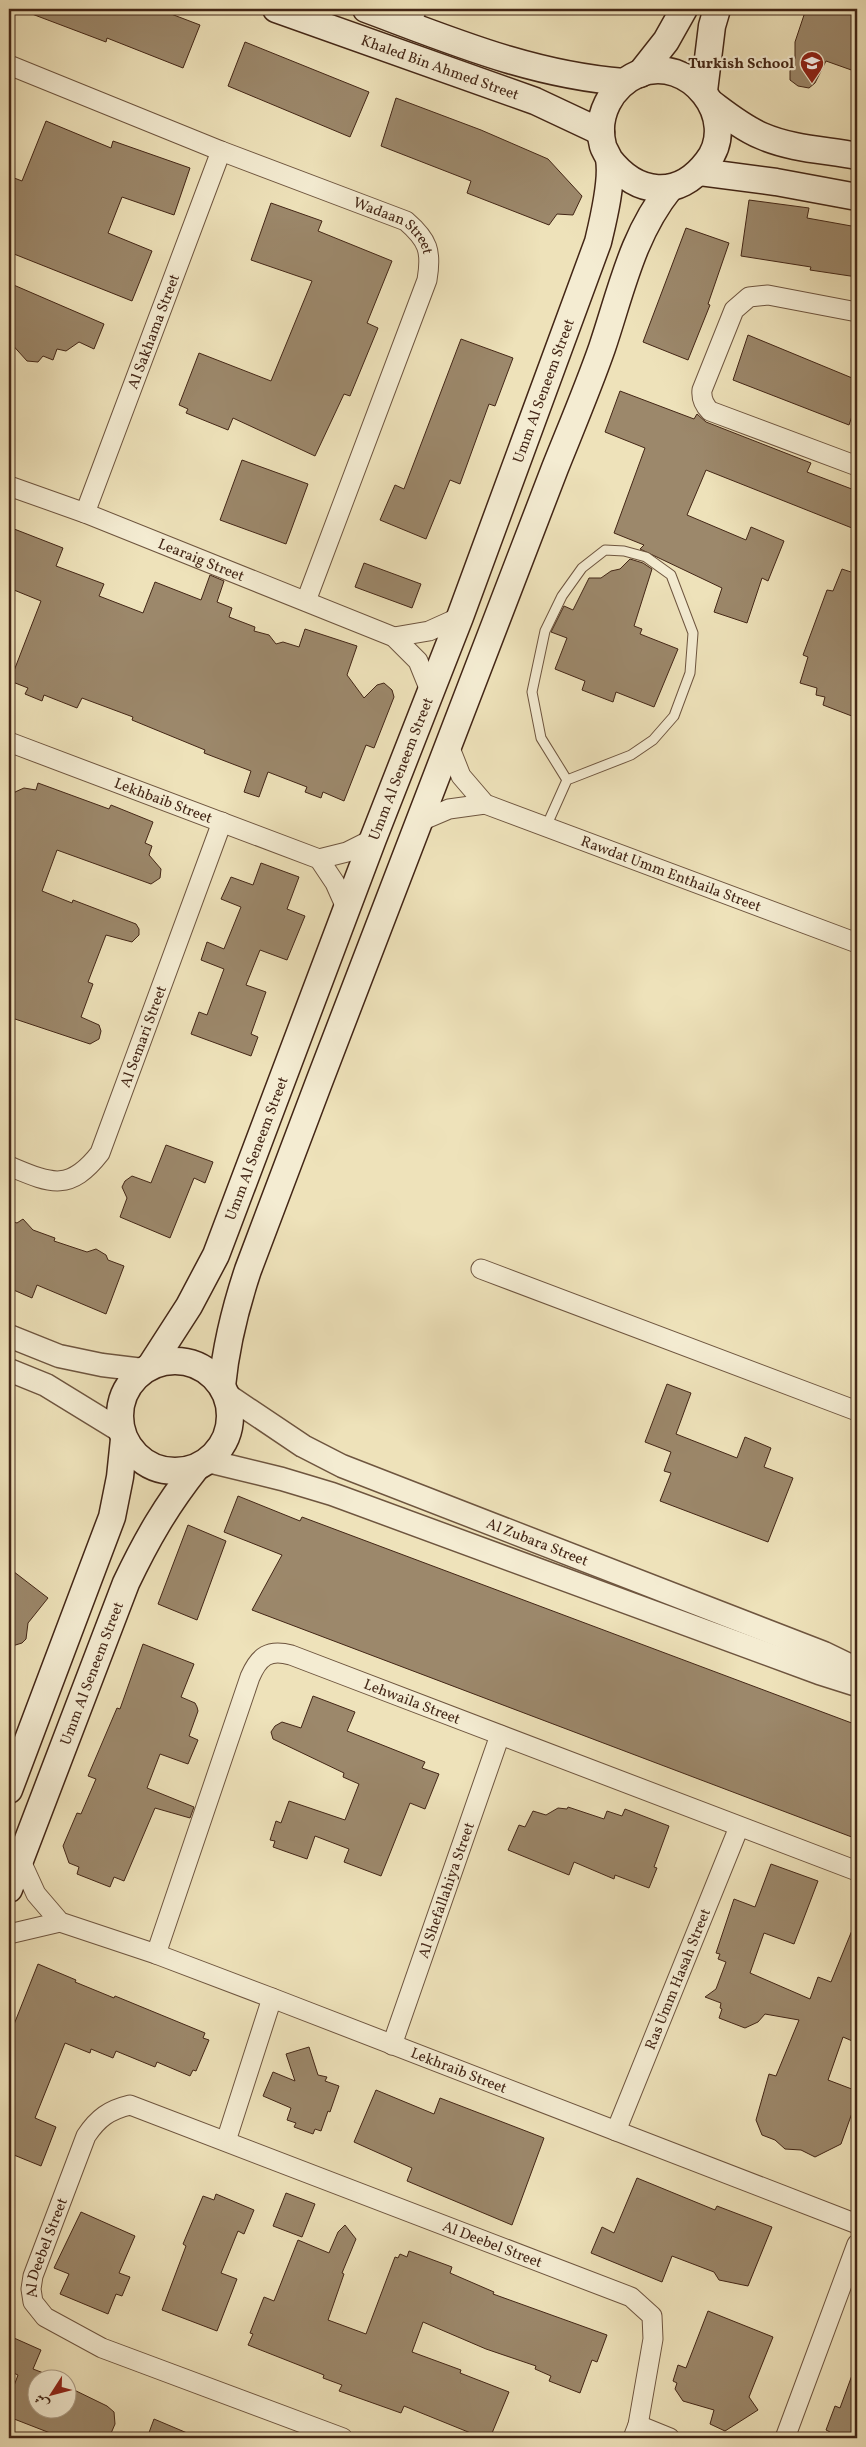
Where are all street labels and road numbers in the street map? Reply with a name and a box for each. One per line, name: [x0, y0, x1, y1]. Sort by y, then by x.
street label: Khaled Bin Ahmed Street: [358, 31, 521, 106]
street label: Wadaan Street: [350, 193, 437, 256]
street label: Al Sakhama Street: [123, 271, 186, 393]
street label: Umm Al Seneem Street: [509, 316, 581, 466]
street label: Learaig Street: [154, 534, 247, 588]
street label: Umm Al Seneem Street: [364, 695, 439, 844]
street label: Lekhbaib Street: [111, 774, 215, 830]
street label: Rawdat Umm Enthaila Street: [577, 832, 764, 918]
street label: Al Semari Street: [116, 983, 173, 1091]
street label: Umm Al Seneem Street: [221, 1074, 294, 1224]
street label: Al Zubara Street: [483, 1514, 591, 1573]
street label: Umm Al Seneem Street: [56, 1599, 130, 1749]
street label: Lehwaila Street: [360, 1675, 463, 1731]
street label: Al Shefallahiya Street: [414, 1820, 481, 1962]
street label: Ras Umm Hasah Street: [641, 1906, 717, 2053]
street label: Lekhraib Street: [407, 2044, 510, 2100]
street label: Al Deebel Street: [22, 2195, 74, 2300]
street label: Al Deebel Street: [439, 2217, 545, 2274]

